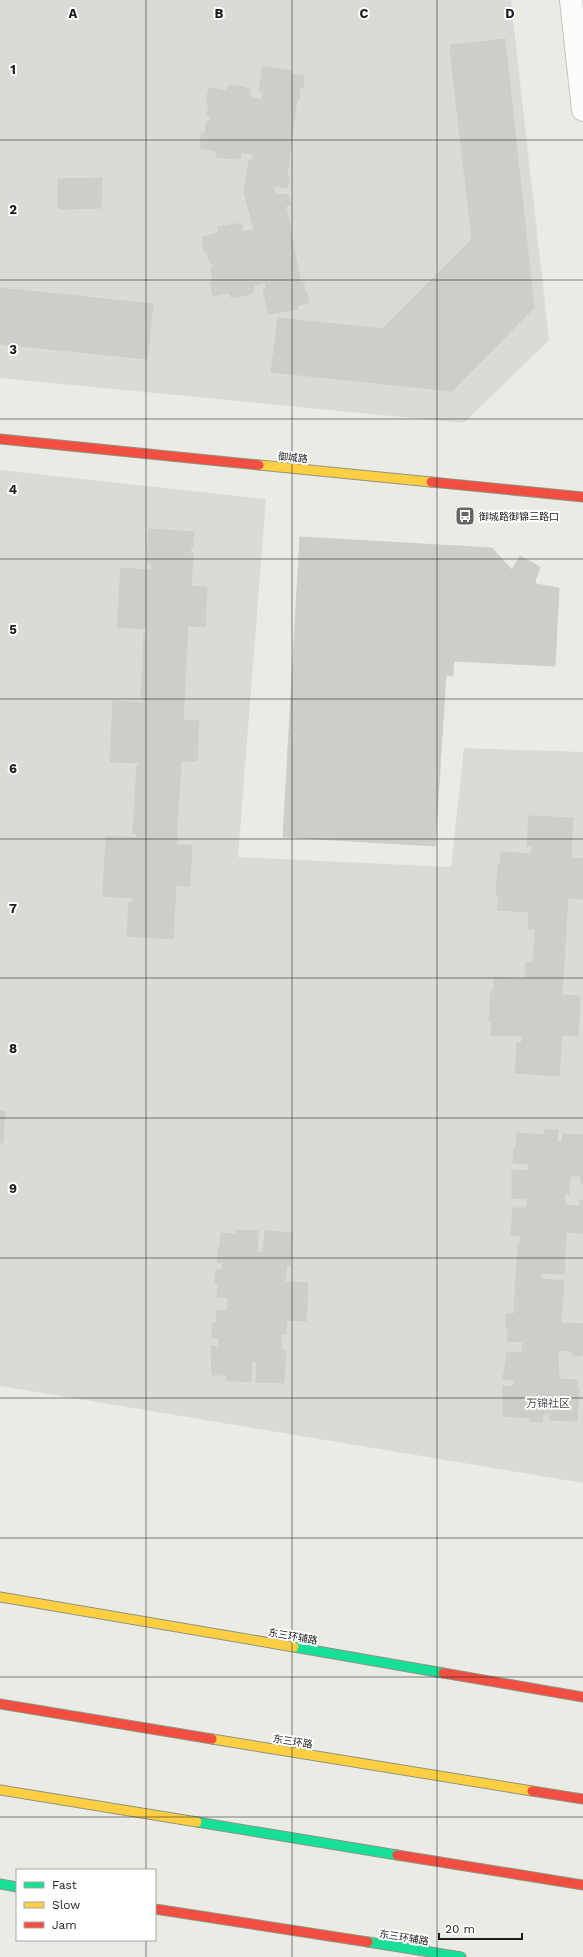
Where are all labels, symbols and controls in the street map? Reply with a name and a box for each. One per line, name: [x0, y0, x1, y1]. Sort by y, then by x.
text: A: [69, 6, 78, 21]
text: B: [215, 6, 224, 21]
text: C: [360, 6, 369, 21]
text: D: [505, 6, 515, 21]
text: 1: [10, 62, 16, 77]
text: 2: [9, 202, 17, 217]
text: 3: [9, 342, 17, 357]
street label: 御城路: [277, 450, 308, 465]
text: 4: [9, 482, 18, 497]
bus stop icon: 御城路御锦三路口: [454, 505, 476, 527]
place label: 御城路御锦三路口: [479, 511, 559, 522]
text: 5: [9, 622, 17, 637]
text: 6: [9, 761, 17, 776]
text: 7: [9, 901, 17, 916]
text: 8: [9, 1041, 17, 1056]
text: 9: [9, 1181, 17, 1196]
district label: 万锦社区: [526, 1397, 570, 1410]
street label: 东三环辅路: [267, 1627, 318, 1646]
street label: 东三环路: [272, 1733, 314, 1750]
legend: [16, 1869, 156, 1941]
text: Fast: [52, 1878, 77, 1892]
text: Slow: [52, 1898, 80, 1912]
scale bar: [439, 1915, 522, 1941]
text: Jam: [52, 1918, 77, 1932]
text: 20 m: [445, 1922, 475, 1936]
street label: 东三环辅路: [378, 1928, 429, 1947]

